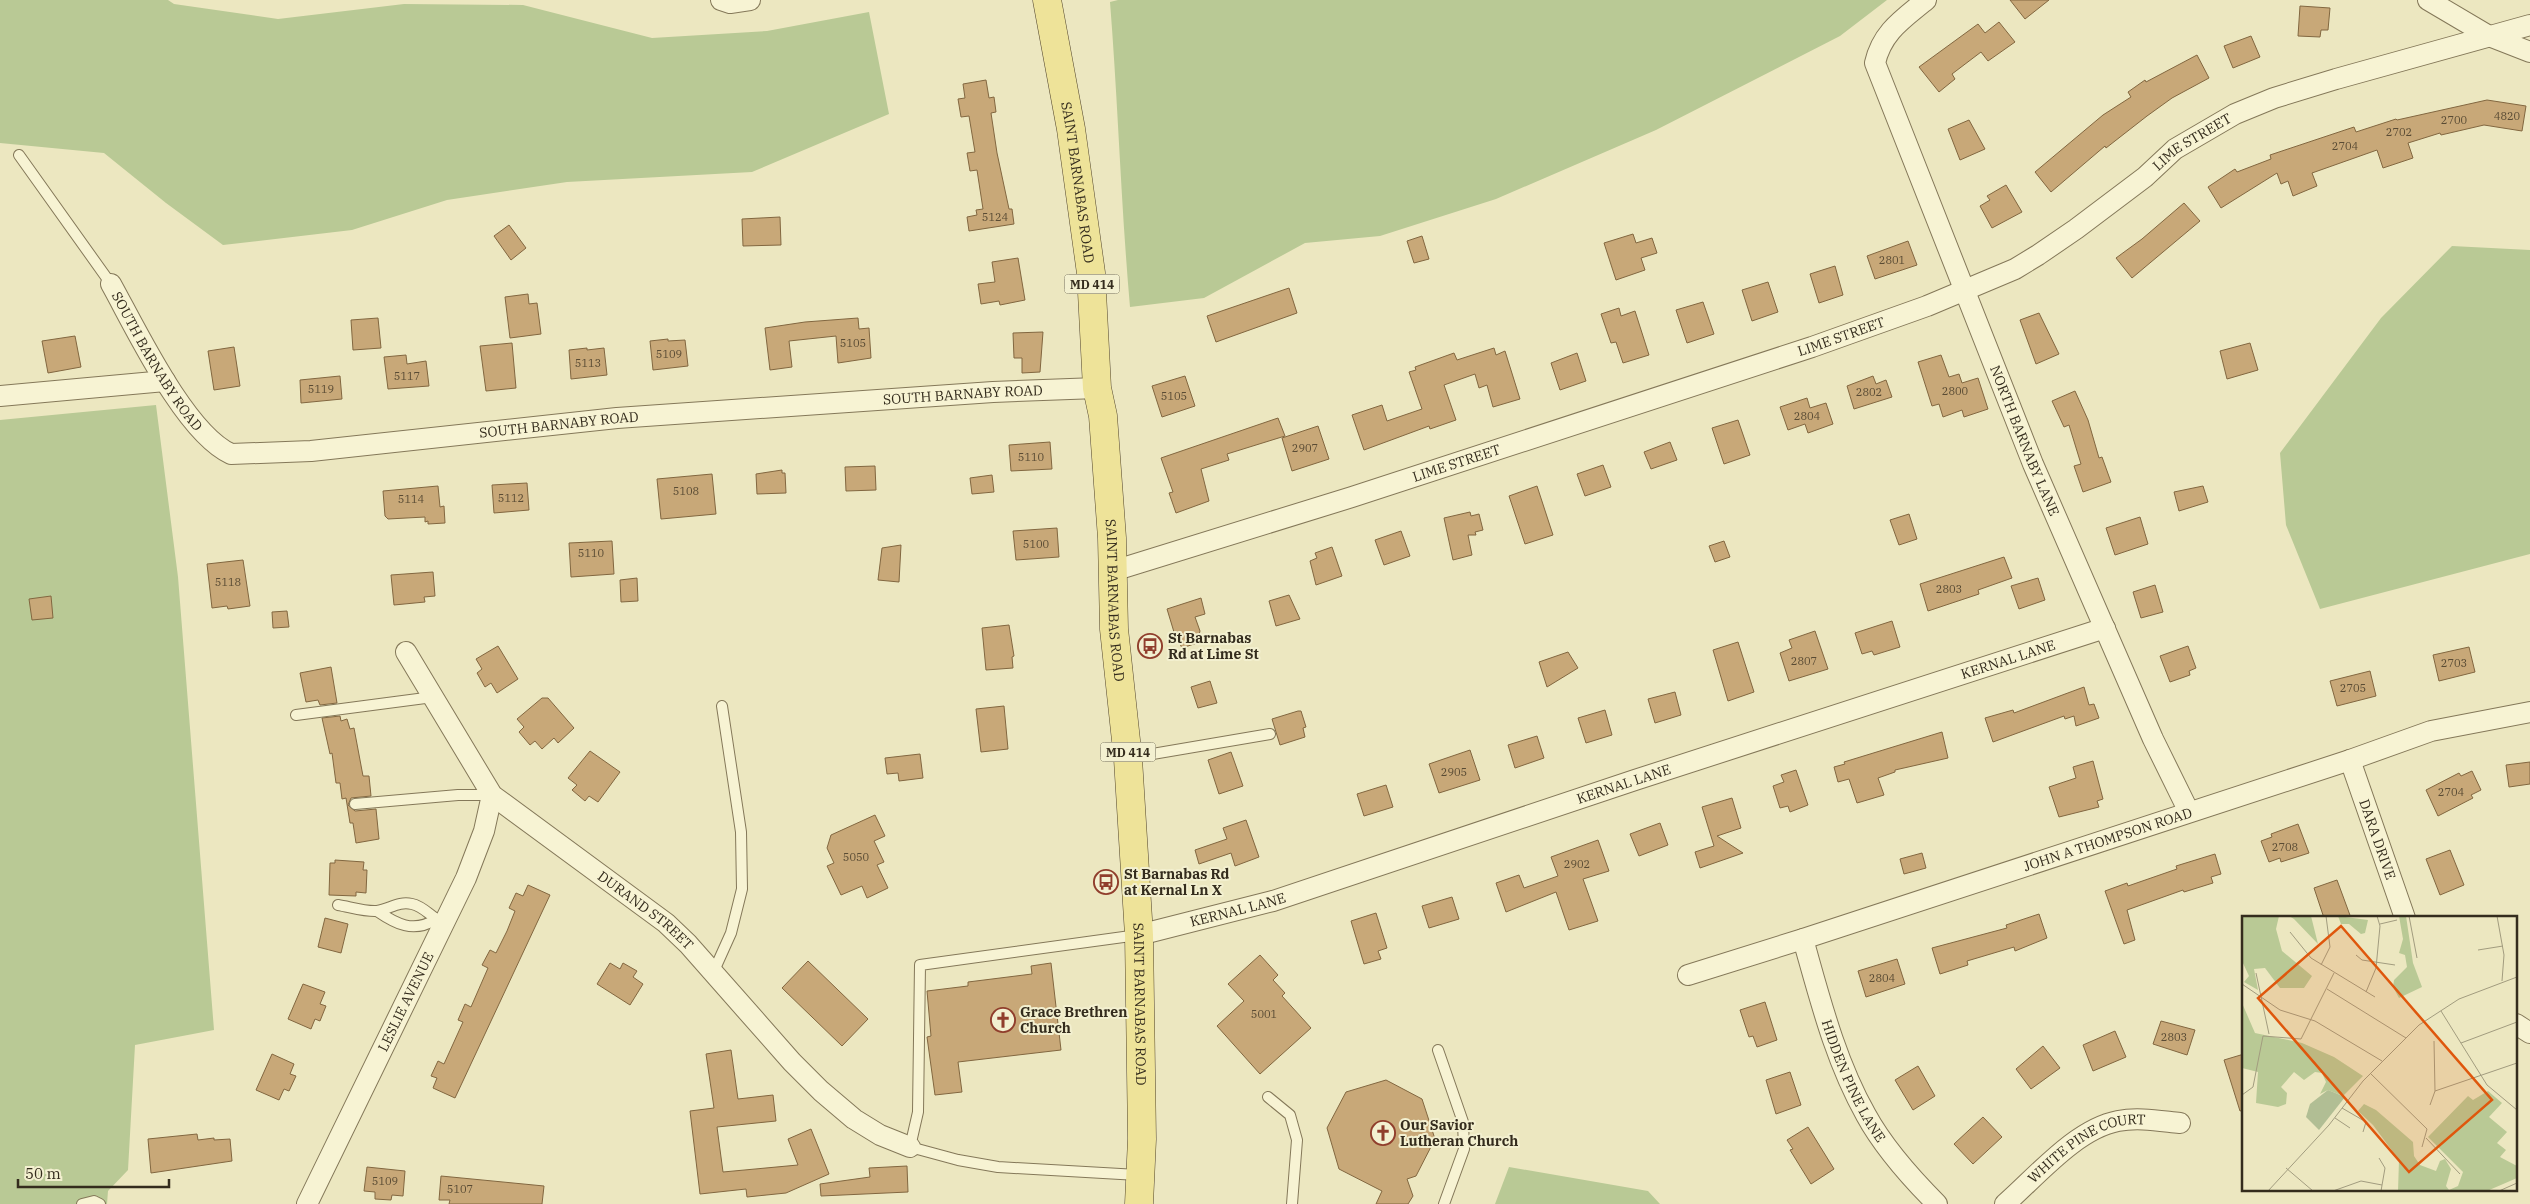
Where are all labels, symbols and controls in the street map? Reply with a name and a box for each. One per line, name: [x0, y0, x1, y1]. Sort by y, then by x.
street label: SAINT BARNABAS ROAD: [1057, 100, 1099, 264]
street label: LIME STREET: [2149, 109, 2235, 174]
house number: 4820: [2494, 109, 2521, 123]
house number: 2700: [2441, 113, 2468, 127]
house number: 2702: [2386, 125, 2412, 139]
house number: 2704: [2332, 139, 2359, 153]
house number: 5124: [982, 210, 1009, 224]
house number: 2801: [1879, 253, 1905, 267]
road number: MD 414: [1064, 274, 1120, 294]
street label: SOUTH BARNABY ROAD: [108, 288, 207, 435]
street label: LIME STREET: [1795, 313, 1887, 360]
house number: 5105: [840, 336, 866, 350]
house number: 5109: [656, 347, 682, 361]
house number: 5113: [575, 356, 601, 370]
street label: NORTH BARNABY LANE: [1986, 363, 2063, 519]
house number: 5117: [394, 369, 420, 383]
street label: SOUTH BARNABY ROAD: [882, 381, 1043, 409]
house number: 5119: [308, 382, 334, 396]
house number: 2800: [1942, 384, 1969, 398]
house number: 2802: [1856, 385, 1882, 399]
house number: 5105: [1161, 389, 1187, 403]
street label: SOUTH BARNABY ROAD: [478, 408, 639, 442]
house number: 2804: [1794, 409, 1821, 423]
street label: LIME STREET: [1410, 440, 1503, 486]
house number: 2907: [1292, 441, 1318, 455]
house number: 5110: [1018, 450, 1045, 464]
house number: 5108: [673, 484, 699, 498]
house number: 5112: [498, 491, 524, 505]
house number: 5114: [398, 492, 425, 506]
street label: SAINT BARNABAS ROAD: [1102, 518, 1129, 683]
house number: 5100: [1023, 537, 1050, 551]
house number: 5110: [578, 546, 605, 560]
house number: 5118: [215, 575, 241, 589]
house number: 2803: [1936, 582, 1962, 596]
place label: St Barnabas Rd at Lime St: [1168, 629, 1259, 663]
bus stop icon: St Barnabas Rd at Lime St: [1137, 633, 1163, 659]
street label: KERNAL LANE: [1959, 636, 2058, 683]
house number: 2807: [1791, 654, 1817, 668]
house number: 2703: [2441, 656, 2467, 670]
house number: 2705: [2340, 681, 2366, 695]
road number: MD 414: [1100, 742, 1156, 762]
street label: KERNAL LANE: [1574, 760, 1673, 808]
house number: 2905: [1441, 765, 1467, 779]
house number: 2704: [2438, 785, 2465, 799]
street label: DARA DRIVE: [2355, 797, 2400, 882]
street label: JOHN A THOMPSON ROAD: [2021, 803, 2194, 875]
house number: 2708: [2272, 840, 2298, 854]
house number: 5050: [843, 850, 870, 864]
house number: 2902: [1564, 857, 1590, 871]
place label: St Barnabas Rd at Kernal Ln X: [1124, 865, 1229, 899]
street label: DURAND STREET: [594, 867, 697, 953]
bus stop icon: St Barnabas Rd at Kernal Ln X: [1093, 869, 1119, 895]
street label: KERNAL LANE: [1188, 888, 1288, 931]
inset map: [2242, 916, 2518, 1192]
street label: SAINT BARNABAS ROAD: [1129, 922, 1150, 1086]
street label: LESLIE AVENUE: [374, 949, 437, 1054]
house number: 2804: [1869, 971, 1896, 985]
place label: Grace Brethren Church: [1020, 1003, 1127, 1037]
church icon: Grace Brethren Church: [990, 1007, 1016, 1033]
house number: 5001: [1251, 1007, 1277, 1021]
street label: HIDDEN PINE LANE: [1818, 1017, 1890, 1146]
house number: 2803: [2161, 1030, 2187, 1044]
street label: WHITE PINE COURT: [2024, 1110, 2146, 1187]
place label: Our Savior Lutheran Church: [1400, 1116, 1518, 1150]
church icon: Our Savior Lutheran Church: [1370, 1120, 1396, 1146]
scale bar: [18, 1156, 169, 1188]
text: 50 m: [25, 1164, 61, 1183]
house number: 5109: [372, 1174, 398, 1188]
house number: 5107: [447, 1182, 473, 1196]

